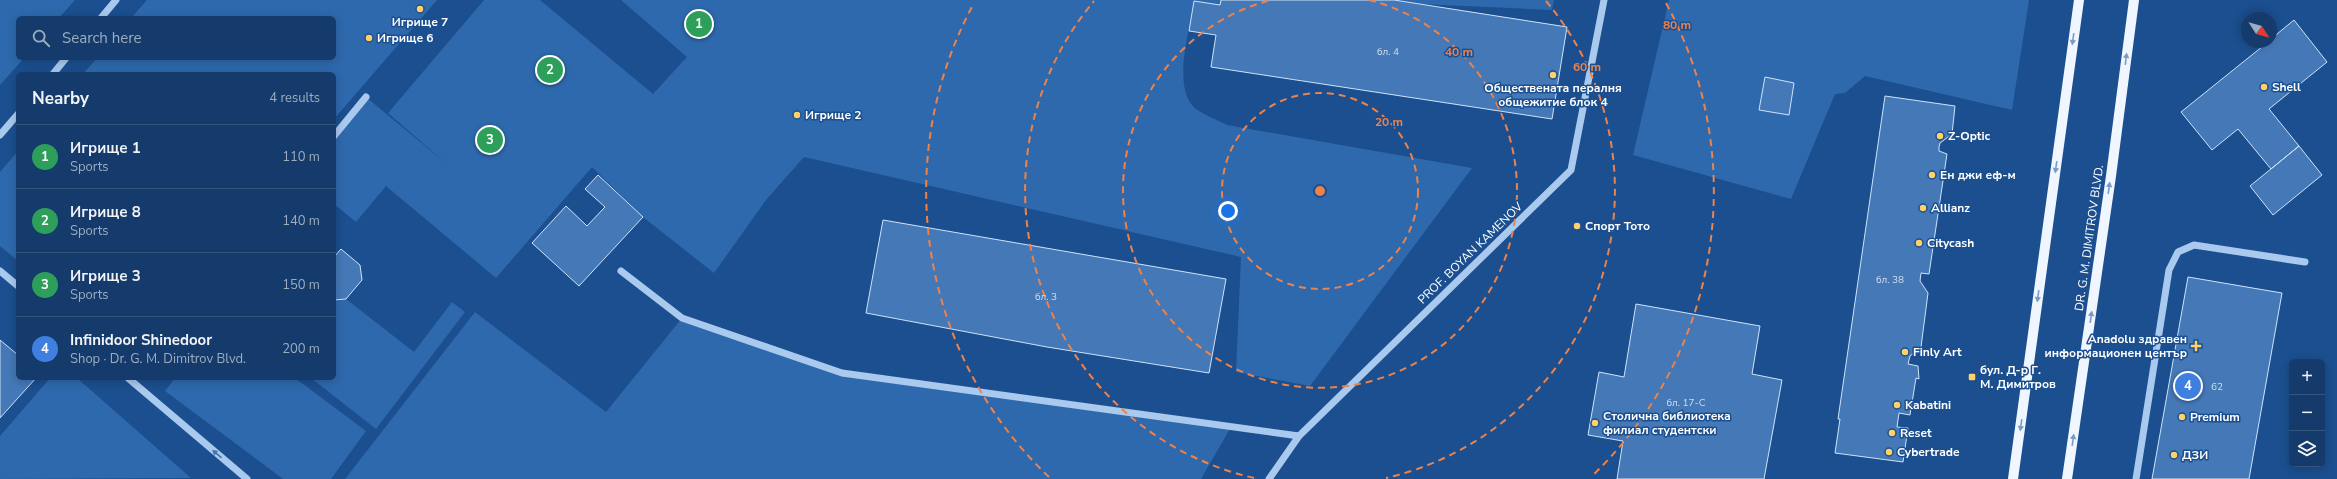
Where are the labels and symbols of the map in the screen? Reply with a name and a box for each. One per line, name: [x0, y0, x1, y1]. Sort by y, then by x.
marker: Игрище 7: [415, 4, 425, 14]
pin: 1: [686, 9, 712, 39]
north arrow: [2241, 12, 2277, 48]
place label: Игрище 7: [392, 14, 448, 30]
text: 80 m: [1663, 17, 1691, 33]
place label: Игрище 6: [377, 30, 434, 46]
marker: Игрище 6: [364, 33, 374, 43]
one-way arrow: [2070, 33, 2076, 45]
text: 40 m: [1445, 44, 1473, 60]
house number: бл. 4: [1377, 45, 1399, 59]
one-way arrow: [2123, 53, 2129, 65]
pin: 2: [537, 55, 563, 85]
text: 60 m: [1573, 59, 1601, 75]
marker: Обществената пералня общежитие блок 4: [1548, 70, 1558, 80]
place label: Shell: [2272, 79, 2301, 95]
place label: Обществената пералня общежитие блок 4: [1484, 80, 1622, 110]
marker: Shell: [2259, 82, 2269, 92]
place label: Игрище 2: [805, 107, 862, 123]
marker: Игрище 2: [792, 110, 802, 120]
text: 20 m: [1375, 114, 1403, 130]
pin: 3: [477, 125, 503, 155]
place label: Z-Optic: [1948, 128, 1990, 144]
marker: Z-Optic: [1935, 131, 1945, 141]
one-way arrow: [2053, 161, 2059, 174]
street label: DR. G. M. DIMITROV BLVD.: [2071, 164, 2107, 312]
place label: Ен джи еф-м: [1940, 167, 2016, 183]
marker: Ен джи еф-м: [1927, 170, 1937, 180]
one-way arrow: [2106, 182, 2112, 194]
centre of rings: [1313, 184, 1327, 198]
street label: PROF. BOYAN KAMENOV: [1414, 198, 1526, 307]
place label: Allianz: [1931, 200, 1970, 216]
your location: [1218, 201, 1238, 221]
marker: Allianz: [1918, 203, 1928, 213]
place label: Спорт Тото: [1585, 218, 1650, 234]
marker: Спорт Тото: [1572, 221, 1582, 231]
place label: Citycash: [1927, 235, 1974, 251]
marker: Citycash: [1914, 238, 1924, 248]
house number: бл. 38: [1876, 273, 1904, 287]
house number: бл. 3: [1035, 290, 1057, 304]
one-way arrow: [2035, 290, 2041, 302]
one-way arrow: [2088, 311, 2094, 323]
place label: Anadolu здравен информационен център: [2044, 331, 2187, 361]
marker: Anadolu здравен информационен център: [2190, 340, 2202, 352]
place label: Finly Art: [1913, 344, 1962, 360]
marker: Finly Art: [1900, 347, 1910, 357]
place label: бул. Д-р Г. М. Димитров: [1980, 362, 2056, 392]
pin: 4: [2175, 371, 2201, 401]
marker: бул. Д-р Г. М. Димитров: [1967, 372, 1977, 382]
house number: 62: [2211, 380, 2223, 394]
house number: бл. 17-С: [1666, 396, 1706, 410]
place label: Kabatini: [1905, 397, 1951, 413]
marker: Kabatini: [1892, 400, 1902, 410]
place label: Столична библиотека филиал студентски: [1603, 408, 1731, 438]
place label: Premium: [2190, 409, 2240, 425]
marker: Premium: [2177, 412, 2187, 422]
marker: Столична библиотека филиал студентски: [1590, 418, 1600, 428]
one-way arrow: [2017, 419, 2024, 431]
place label: Reset: [1900, 425, 1932, 441]
marker: Reset: [1887, 428, 1897, 438]
one-way arrow: [2070, 434, 2076, 446]
place label: Cybertrade: [1897, 444, 1960, 460]
marker: Cybertrade: [1884, 447, 1894, 457]
place label: ДЗИ: [2182, 447, 2208, 463]
one-way arrow: [212, 449, 223, 458]
marker: ДЗИ: [2169, 450, 2179, 460]

